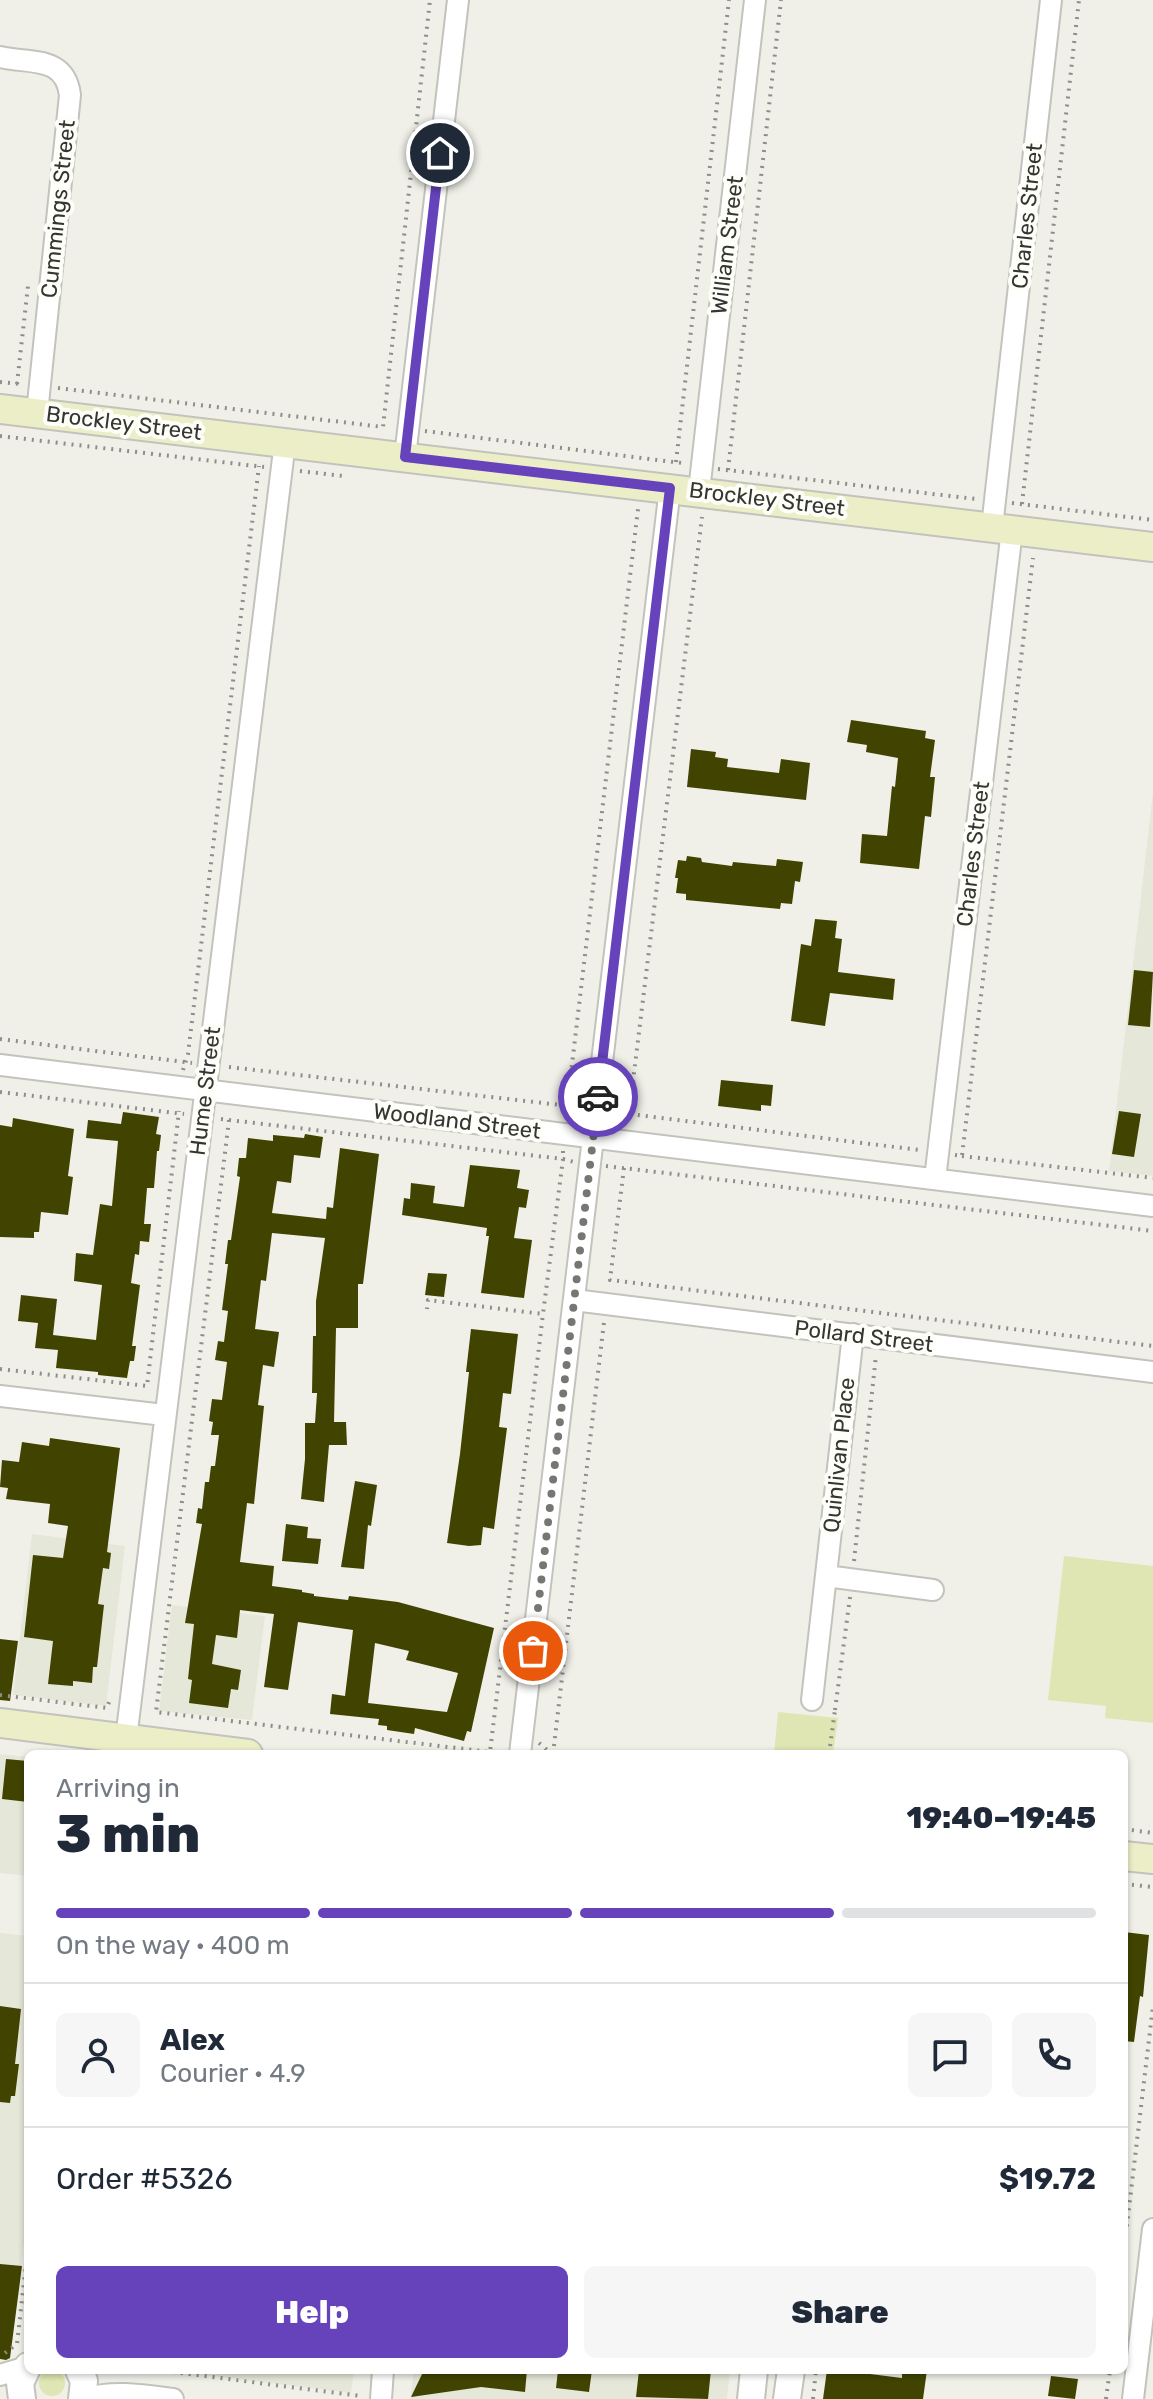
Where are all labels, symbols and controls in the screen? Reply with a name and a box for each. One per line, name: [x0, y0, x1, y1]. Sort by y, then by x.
street label: Cummings Street: [35, 118, 81, 299]
pin: [406, 119, 474, 187]
icon: home: [418, 131, 462, 175]
street label: Charles Street: [1006, 141, 1048, 290]
street label: William Street: [705, 174, 749, 316]
street label: Brockley Street: [45, 400, 204, 446]
street label: Brockley Street: [688, 476, 847, 522]
street label: Charles Street: [951, 779, 995, 928]
street label: Hume Street: [184, 1025, 226, 1157]
courier: [558, 1057, 638, 1137]
icon: car: [576, 1075, 620, 1119]
street label: Woodland Street: [372, 1097, 543, 1145]
street label: Pollard Street: [793, 1314, 935, 1358]
street label: Quinlivan Place: [817, 1376, 861, 1534]
pin: [499, 1617, 567, 1685]
icon: bag: [511, 1629, 555, 1673]
text: Arriving in: [56, 1773, 180, 1804]
text: 19:40–19:45: [906, 1800, 1096, 1836]
text: 3 min: [56, 1803, 200, 1865]
text: On the way · 400 m: [56, 1930, 290, 1961]
button: person: [56, 2013, 140, 2097]
button: chat: [908, 2013, 992, 2097]
button: phone: [1012, 2013, 1096, 2097]
text: Alex: [160, 2022, 225, 2058]
text: Courier · 4.9: [160, 2058, 306, 2089]
text: Order #5326: [56, 2161, 233, 2197]
text: $19.72: [999, 2161, 1096, 2197]
button: Help: [56, 2266, 568, 2358]
button: Share: [584, 2266, 1096, 2358]

